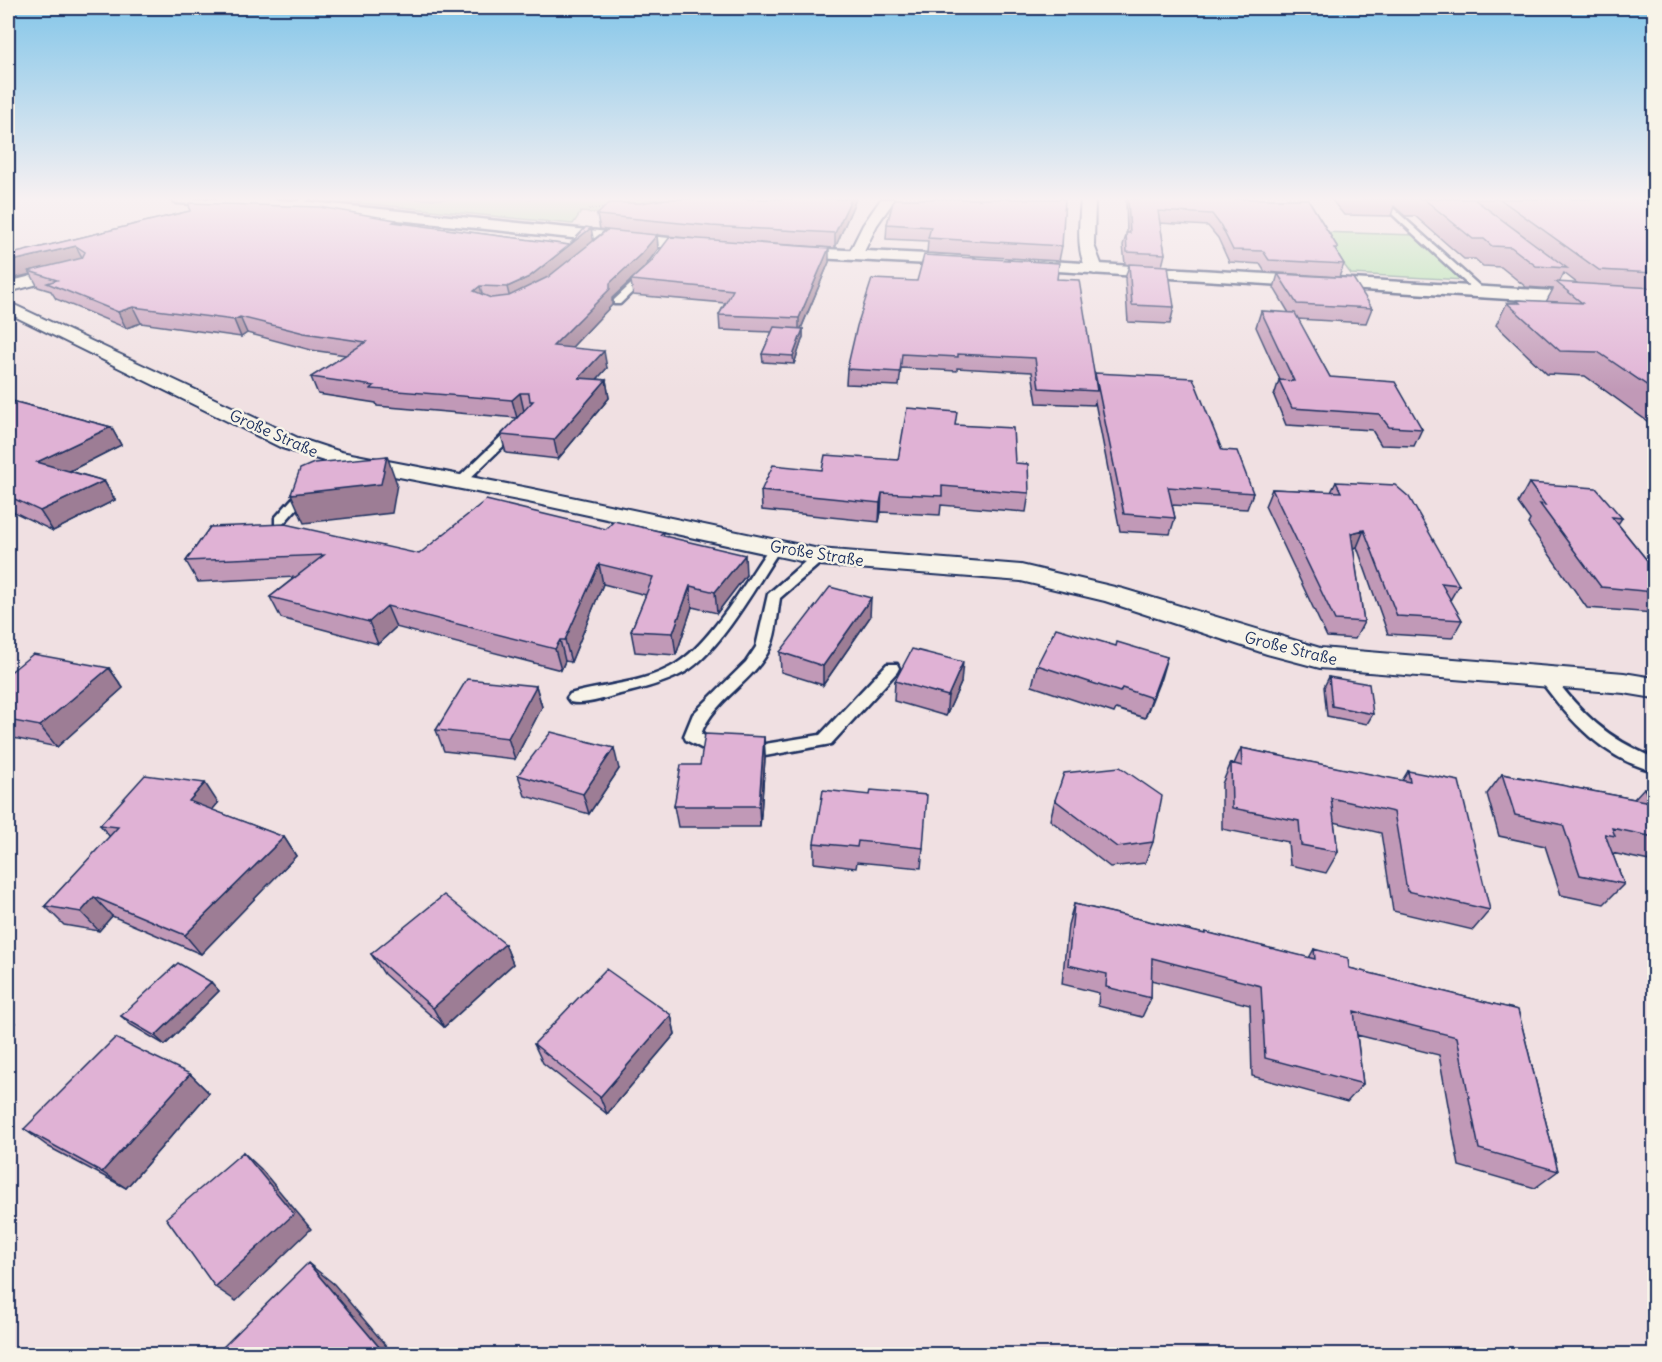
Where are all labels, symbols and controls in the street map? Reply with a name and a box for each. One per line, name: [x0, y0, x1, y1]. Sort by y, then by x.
street label: Große Straße: [227, 405, 321, 461]
street label: Große Straße: [769, 536, 865, 570]
street label: Große Straße: [1243, 627, 1339, 669]

